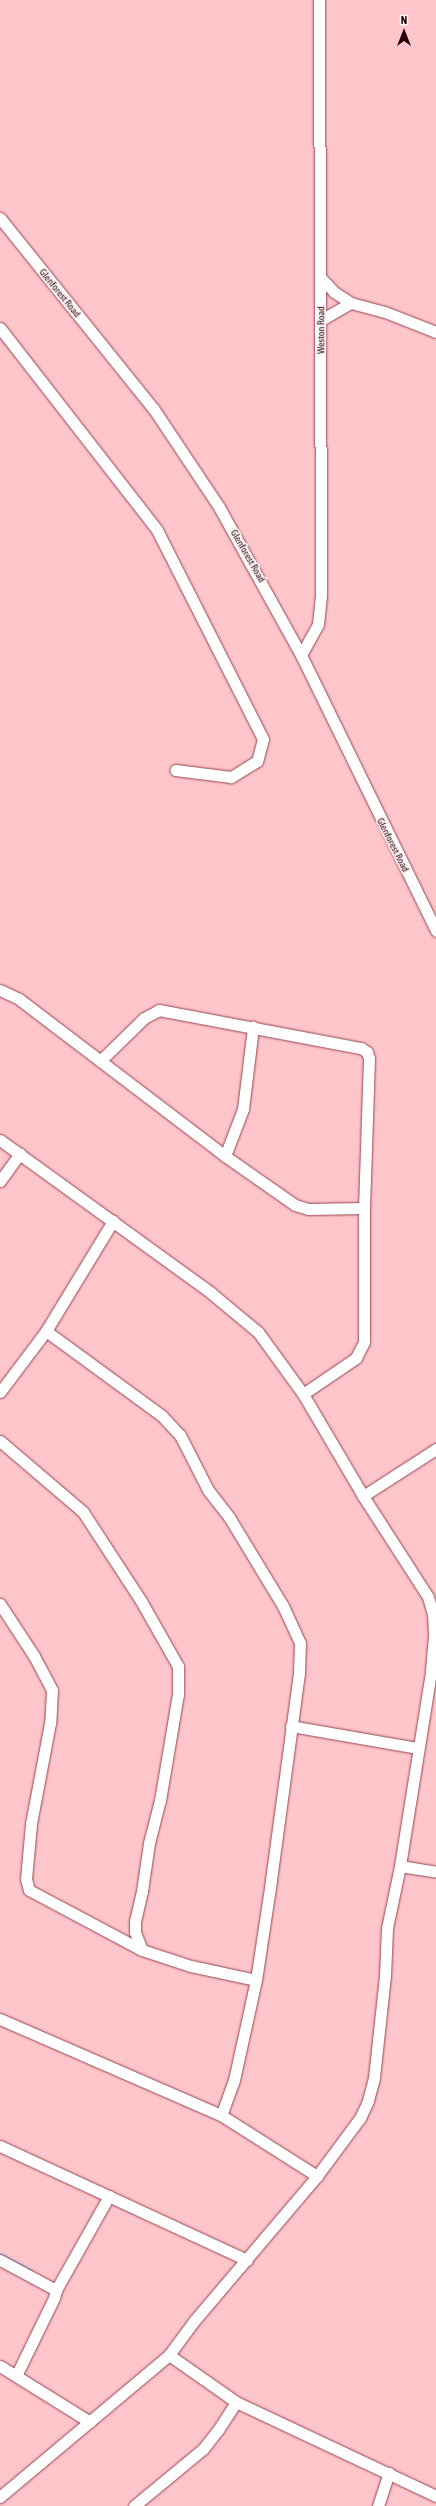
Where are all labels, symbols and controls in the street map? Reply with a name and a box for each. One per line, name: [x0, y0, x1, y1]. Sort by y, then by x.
north arrow: [384, 12, 424, 52]
text: N: [401, 14, 407, 26]
street label: Glenforest Road: [37, 266, 83, 320]
street label: Weston Road: [315, 306, 327, 354]
street label: Glenforest Road: [228, 527, 268, 585]
street label: Glenforest Road: [374, 816, 412, 874]

